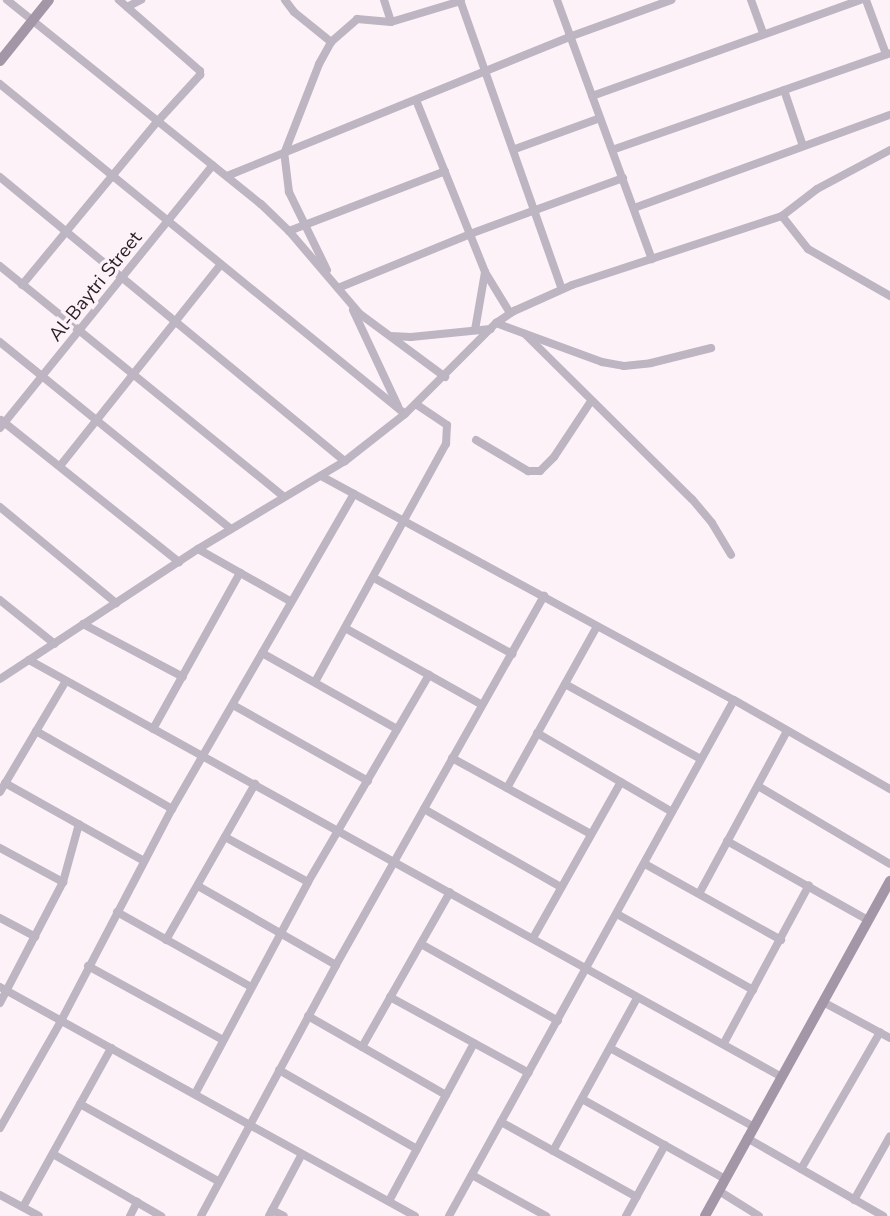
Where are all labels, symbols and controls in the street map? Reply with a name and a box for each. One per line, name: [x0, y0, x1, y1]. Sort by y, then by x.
street label: Al-Baytri Street: [45, 227, 147, 347]

